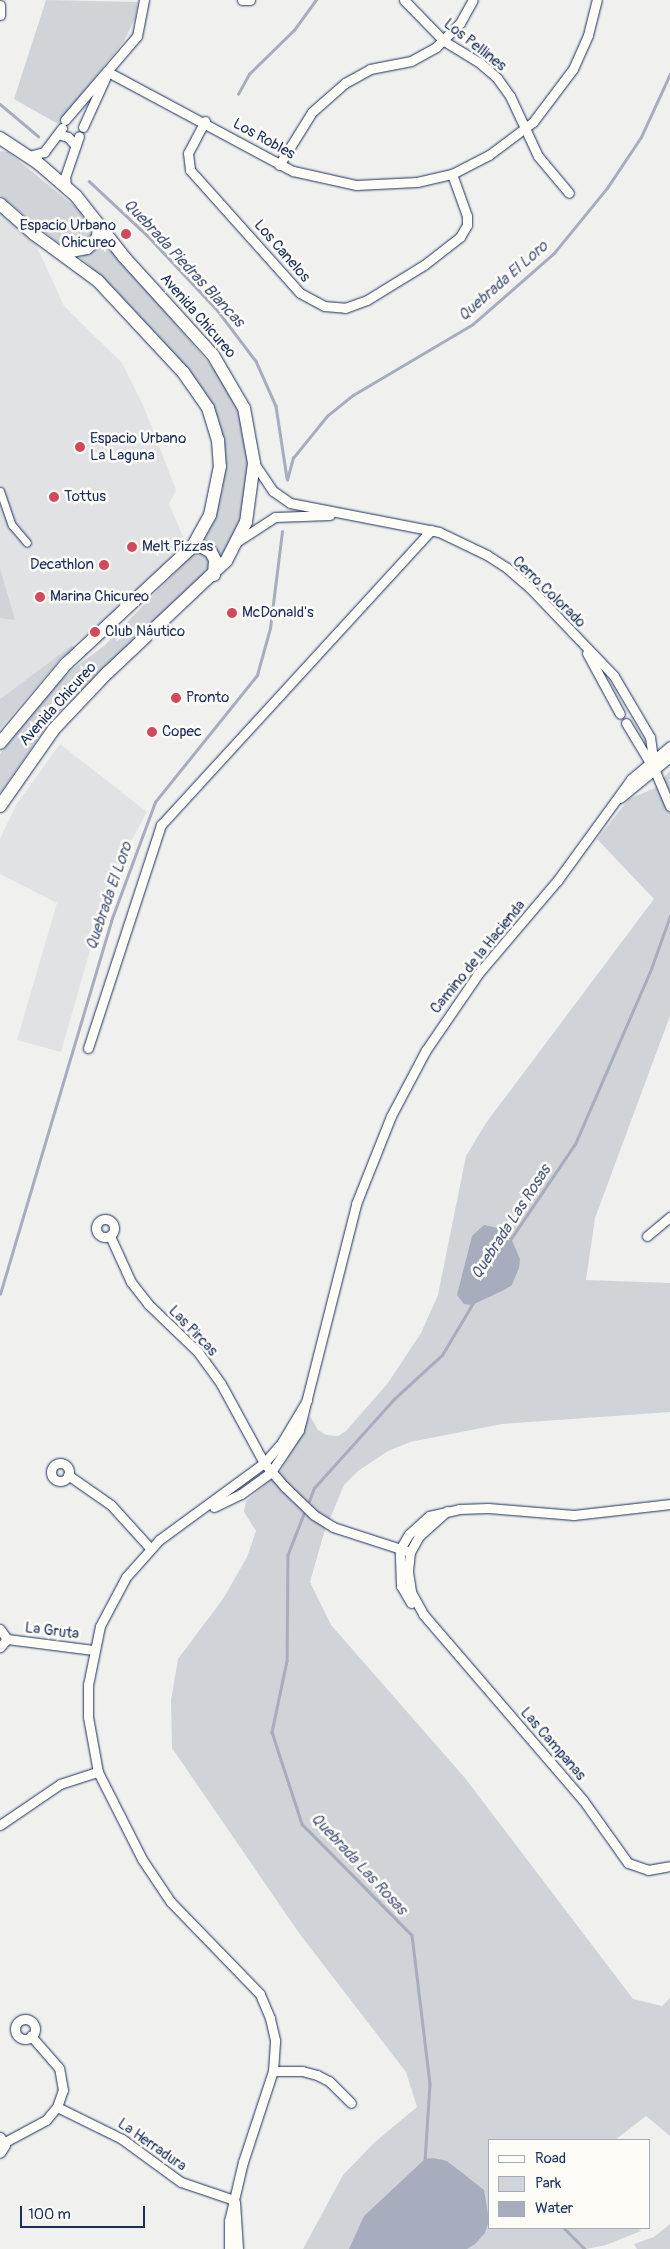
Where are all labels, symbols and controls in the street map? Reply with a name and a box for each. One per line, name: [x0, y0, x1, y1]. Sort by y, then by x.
street label: Los Pellines: [440, 15, 510, 75]
street label: Los Robles: [230, 115, 298, 163]
water label: Quebrada Piedras Blancas: [120, 195, 248, 331]
place label: Espacio Urbano Chicureo: [20, 216, 116, 251]
street label: Los Canelos: [250, 216, 314, 286]
marker: Espacio Urbano Chicureo: [120, 228, 132, 240]
water label: Quebrada El Loro: [454, 237, 552, 325]
street label: Avenida Chicureo: [156, 270, 240, 362]
place label: Espacio Urbano La Laguna: [90, 429, 186, 464]
marker: Espacio Urbano La Laguna: [74, 441, 86, 453]
place label: Tottus: [64, 488, 106, 506]
marker: Tottus: [48, 491, 60, 503]
place label: Melt Pizzas: [142, 538, 213, 556]
marker: Melt Pizzas: [126, 541, 138, 553]
street label: Cerro Colorado: [509, 553, 589, 631]
place label: Decathlon: [30, 556, 94, 574]
marker: Decathlon: [98, 559, 110, 571]
place label: Marina Chicureo: [50, 588, 149, 606]
marker: Marina Chicureo: [34, 591, 46, 603]
place label: McDonald's: [242, 604, 314, 622]
marker: McDonald's: [226, 607, 238, 619]
place label: Club Náutico: [105, 623, 185, 641]
marker: Club Náutico: [89, 626, 101, 638]
street label: Avenida Chicureo: [16, 659, 100, 749]
place label: Pronto: [186, 689, 229, 707]
marker: Pronto: [170, 692, 182, 704]
place label: Copec: [162, 723, 202, 741]
marker: Copec: [146, 726, 158, 738]
water label: Quebrada El Loro: [82, 840, 136, 952]
street label: Camino de la Hacienda: [427, 897, 529, 1017]
water label: Quebrada Las Rosas: [467, 1161, 555, 1283]
street label: Las Pircas: [165, 1302, 221, 1360]
street label: La Gruta: [24, 1619, 80, 1643]
street label: Las Campanas: [516, 1704, 590, 1784]
water label: Quebrada Las Rosas: [307, 1809, 411, 1919]
street label: La Herradura: [114, 2115, 190, 2175]
legend: [488, 2139, 650, 2229]
text: Road: [535, 2149, 566, 2168]
text: Park: [535, 2174, 561, 2193]
scale bar: [22, 2196, 148, 2228]
text: Water: [535, 2199, 573, 2218]
text: 100 m: [28, 2205, 71, 2224]

